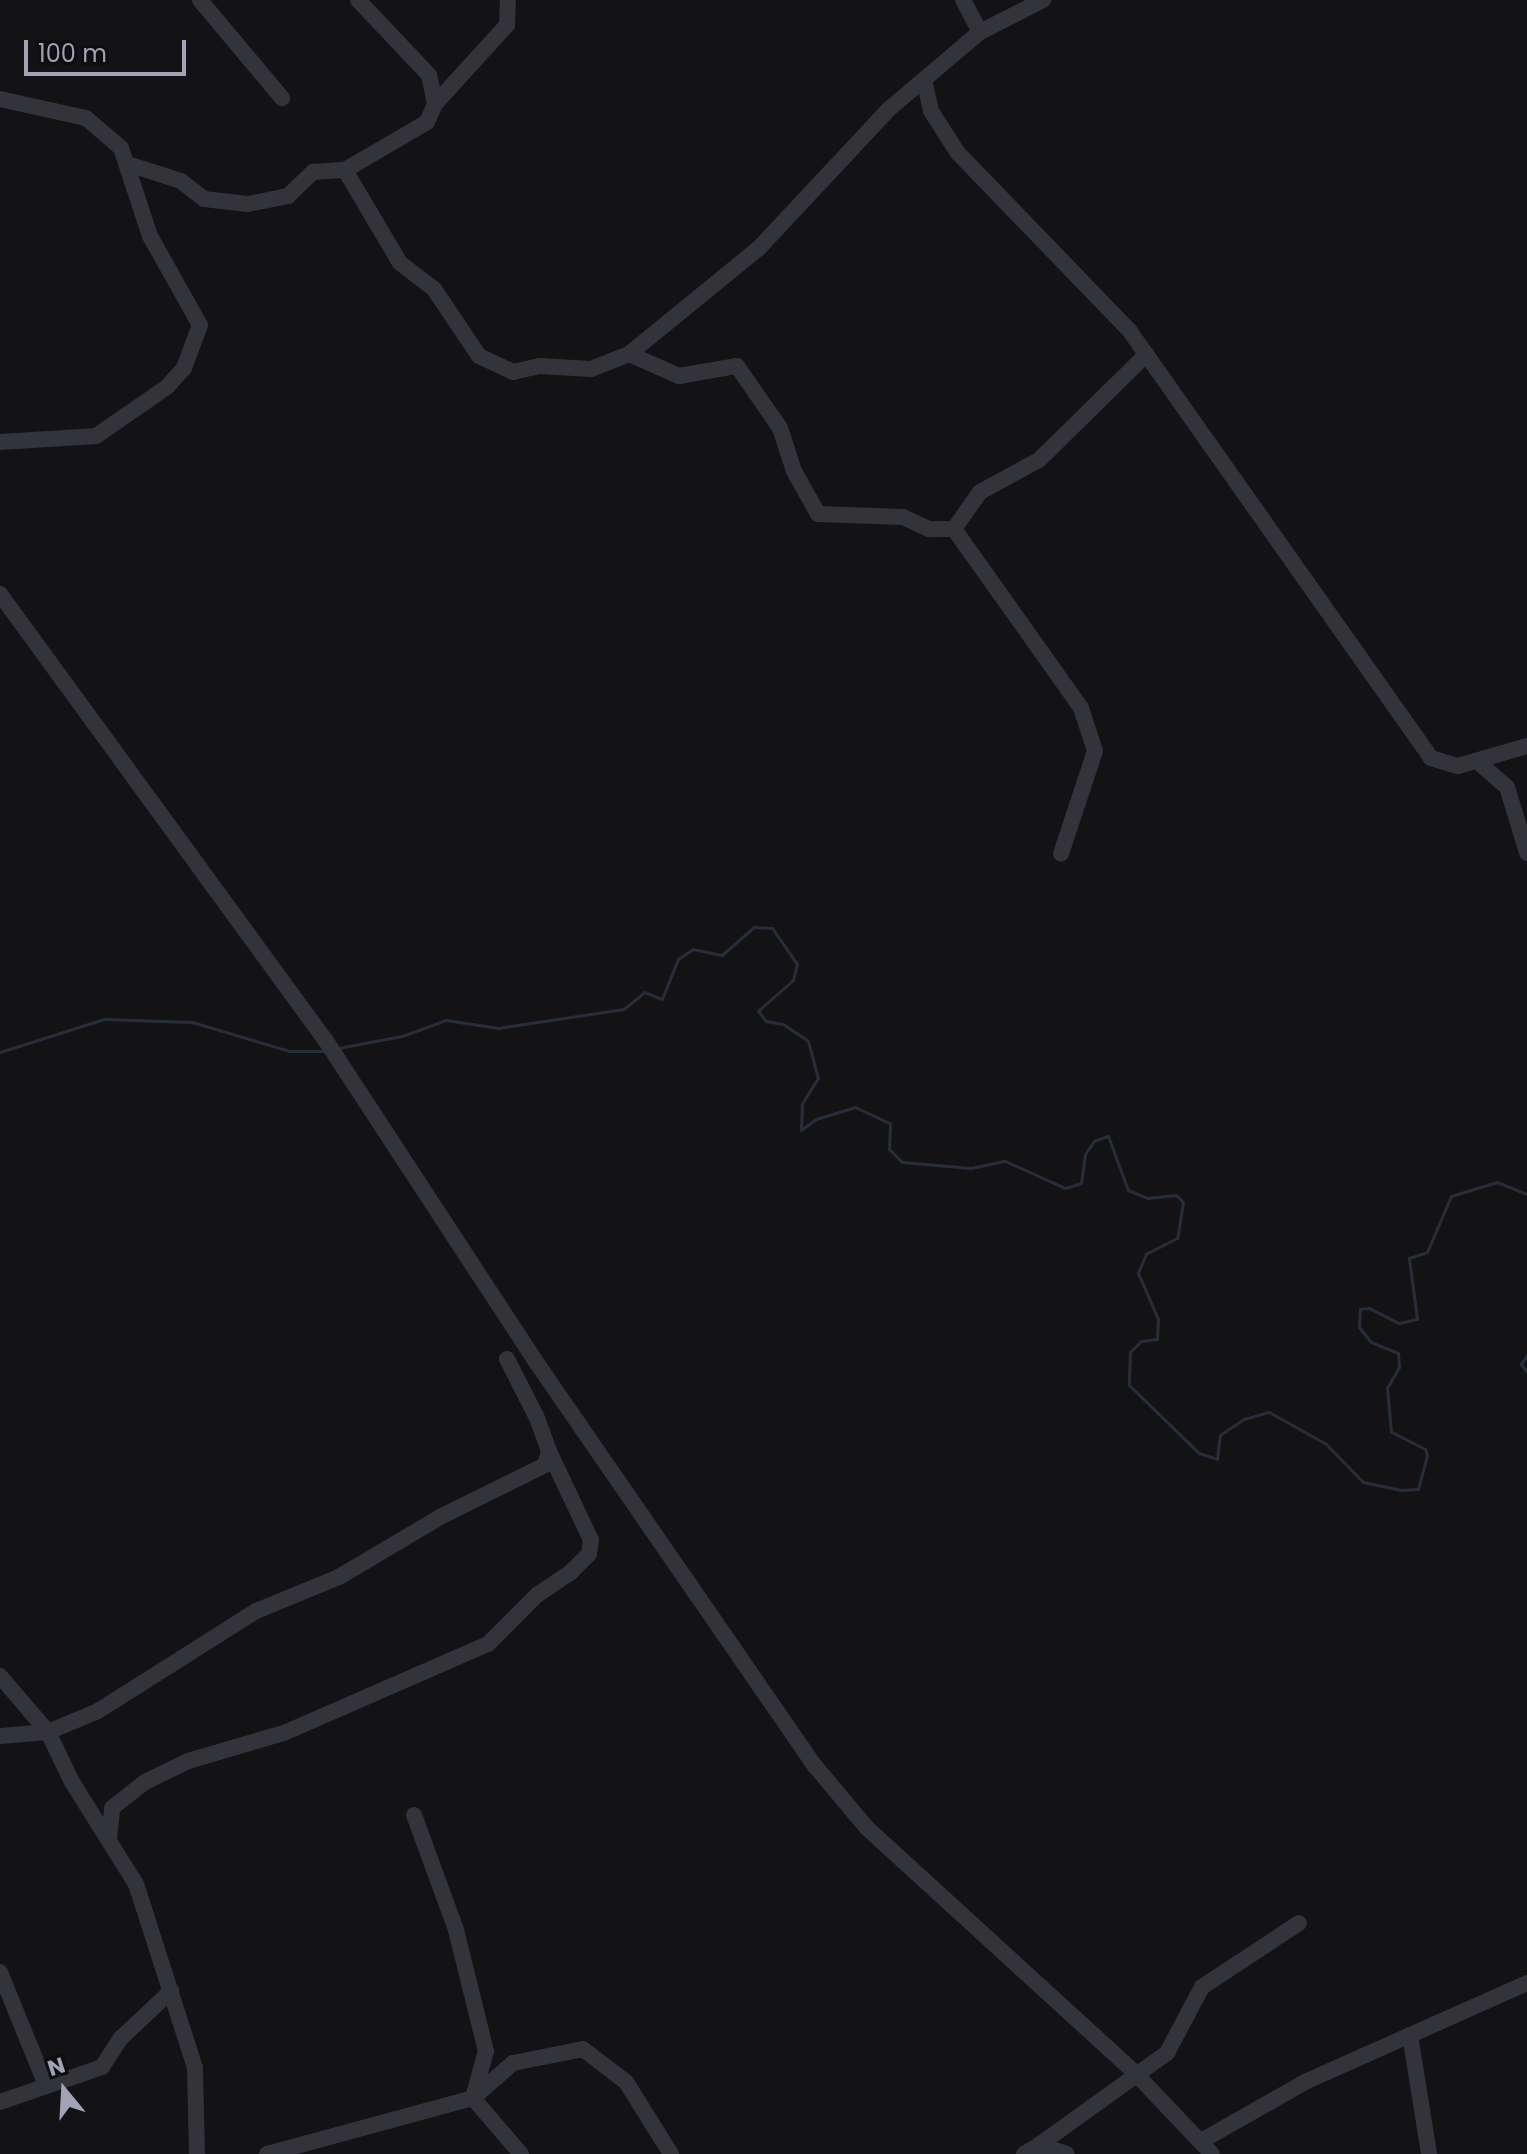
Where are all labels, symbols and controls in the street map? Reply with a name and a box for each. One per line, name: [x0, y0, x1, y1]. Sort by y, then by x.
scale bar: [28, 24, 190, 74]
text: 100 m: [38, 37, 107, 70]
text: N: [44, 2049, 69, 2084]
north arrow: [24, 2050, 104, 2130]

